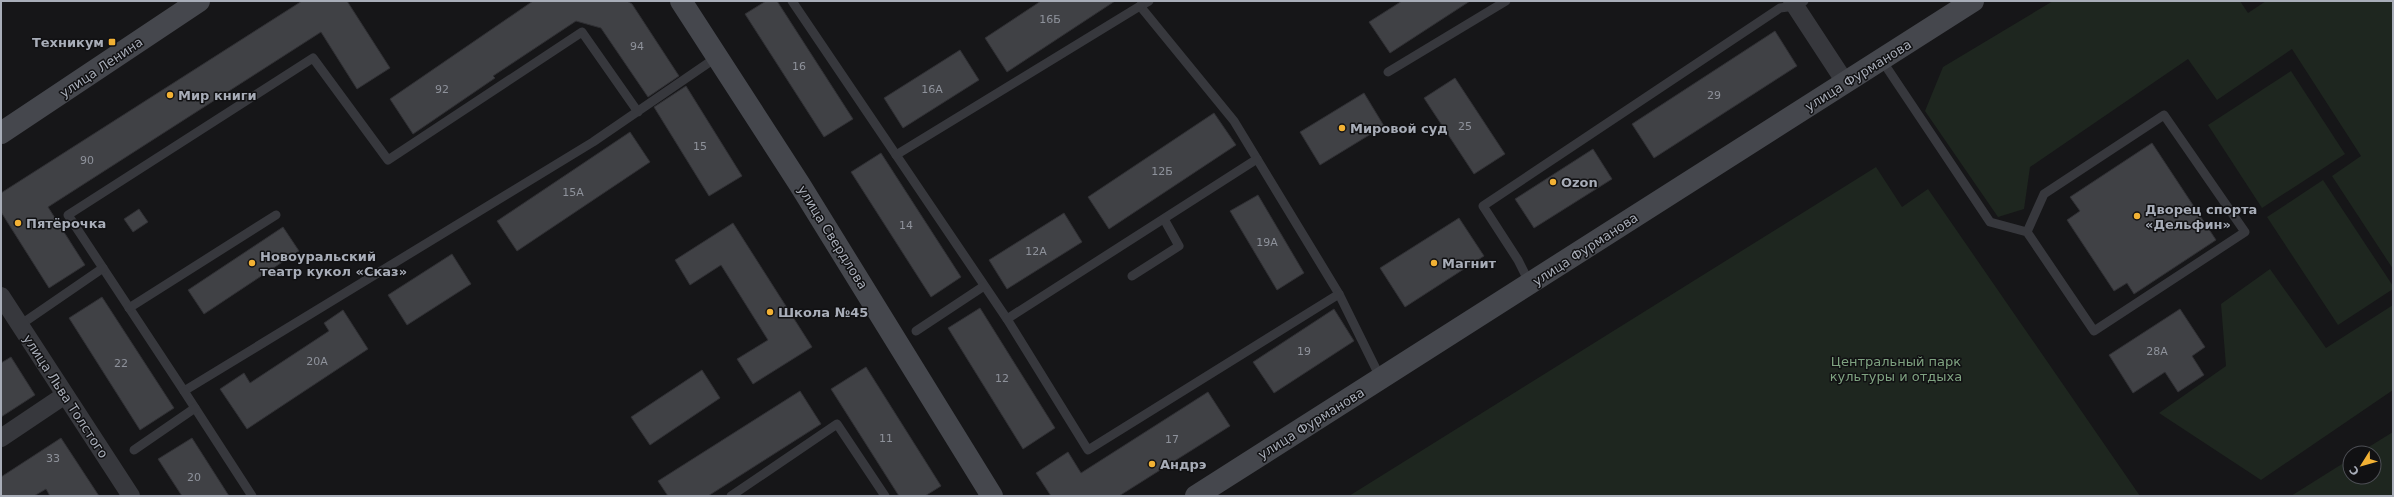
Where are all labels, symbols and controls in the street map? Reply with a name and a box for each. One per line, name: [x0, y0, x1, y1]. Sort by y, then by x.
house number: 16Б: [1039, 13, 1061, 26]
street label: улица Ленина: [57, 34, 146, 101]
place label: Техникум: [32, 35, 104, 50]
marker: Техникум: [107, 37, 117, 47]
street label: улица Фурманова: [1802, 37, 1914, 114]
house number: 94: [630, 40, 644, 53]
house number: 16: [792, 60, 806, 73]
house number: 92: [435, 83, 449, 96]
house number: 16А: [921, 83, 943, 96]
place label: Мир книги: [178, 88, 257, 103]
house number: 29: [1707, 89, 1721, 102]
marker: Мир книги: [165, 90, 175, 100]
house number: 25: [1458, 120, 1472, 133]
place label: Мировой суд: [1350, 121, 1448, 136]
marker: Мировой суд: [1337, 123, 1347, 133]
house number: 15: [693, 140, 707, 153]
house number: 90: [80, 154, 94, 167]
house number: 12Б: [1151, 165, 1173, 178]
place label: Ozon: [1561, 175, 1598, 190]
marker: Ozon: [1548, 177, 1558, 187]
street label: улица Свердлова: [795, 183, 871, 292]
house number: 15А: [562, 186, 584, 199]
place label: Дворец спорта «Дельфин»: [2145, 202, 2257, 232]
street label: улица Фурманова: [1530, 210, 1641, 289]
marker: Дворец спорта «Дельфин»: [2132, 211, 2142, 221]
place label: Пятёрочка: [26, 216, 106, 231]
marker: Пятёрочка: [13, 218, 23, 228]
house number: 14: [899, 219, 913, 232]
house number: 19А: [1256, 236, 1278, 249]
house number: 12А: [1025, 245, 1047, 258]
place label: Новоуральский театр кукол «Сказ»: [260, 249, 407, 279]
place label: Магнит: [1442, 256, 1497, 271]
marker: Новоуральский театр кукол «Сказ»: [247, 258, 257, 268]
marker: Магнит: [1429, 258, 1439, 268]
place label: Школа №45: [778, 305, 868, 320]
marker: Школа №45: [765, 307, 775, 317]
street label: улица Льва Толстого: [20, 332, 111, 461]
house number: 19: [1297, 345, 1311, 358]
house number: 28А: [2146, 345, 2168, 358]
park label: Центральный парк культуры и отдыха: [1830, 354, 1962, 384]
house number: 20А: [306, 355, 328, 368]
house number: 22: [114, 357, 128, 370]
house number: 12: [995, 372, 1009, 385]
street label: улица Фурманова: [1255, 385, 1367, 462]
house number: 11: [879, 432, 893, 445]
house number: 17: [1165, 433, 1179, 446]
north arrow: [2342, 445, 2382, 485]
house number: 33: [46, 452, 60, 465]
place label: Андрэ: [1160, 457, 1207, 472]
marker: Андрэ: [1147, 459, 1157, 469]
text: С: [2347, 464, 2362, 478]
house number: 20: [187, 471, 201, 484]

